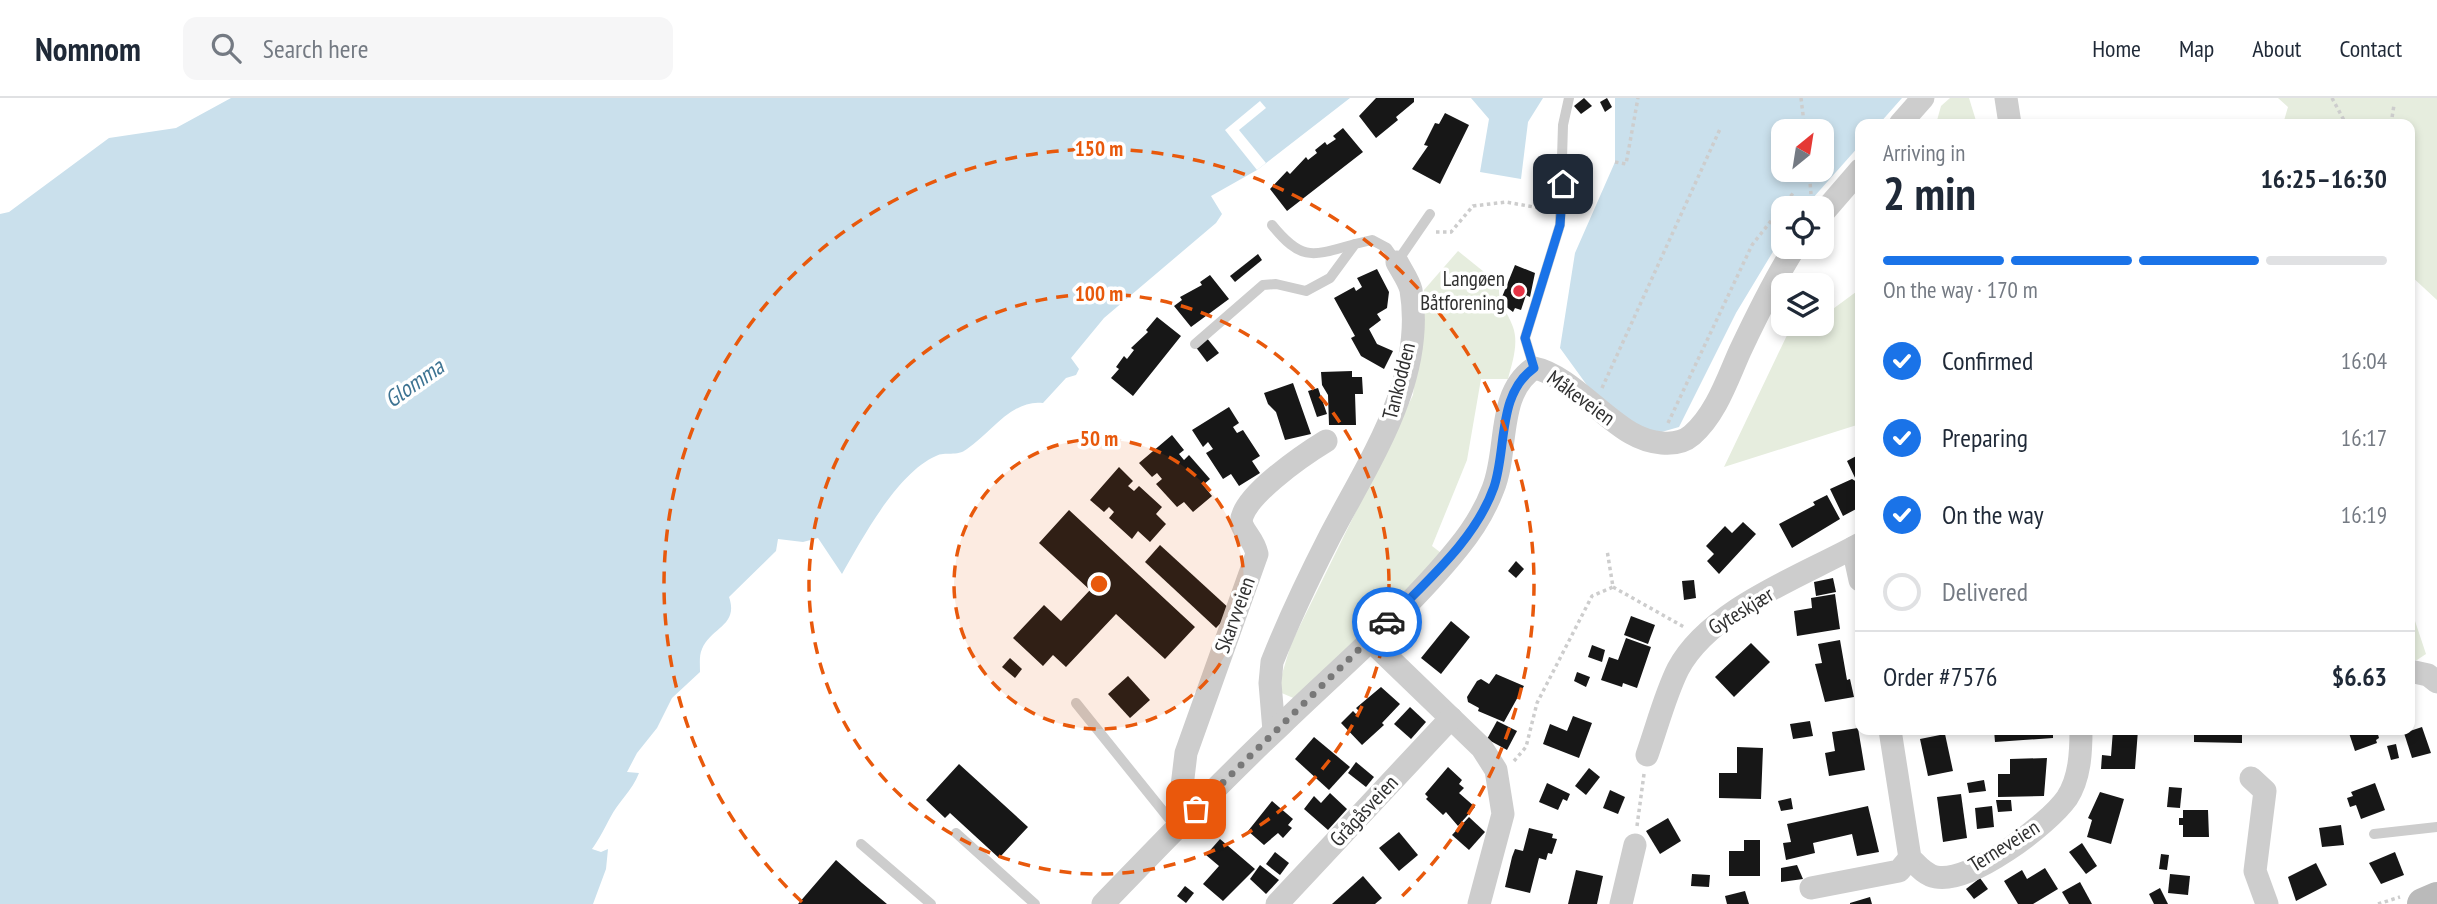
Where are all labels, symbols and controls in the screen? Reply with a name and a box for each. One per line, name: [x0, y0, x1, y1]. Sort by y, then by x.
search box: [183, 17, 673, 80]
text: Nomnom: [35, 27, 141, 70]
icon: search: [207, 29, 245, 67]
text: Search here: [263, 32, 368, 65]
text: Home: [2092, 33, 2141, 64]
text: Map: [2179, 33, 2214, 64]
text: About: [2252, 33, 2301, 64]
text: Contact: [2339, 33, 2402, 64]
north arrow: [1771, 119, 1834, 182]
map controls: [1771, 119, 1834, 336]
text: 150 m: [1075, 135, 1123, 162]
text: Arriving in: [1883, 138, 1965, 167]
pin: [1533, 154, 1593, 214]
text: 16:25–16:30: [2260, 162, 2387, 195]
text: 2 min: [1883, 163, 1976, 223]
icon: home: [1544, 165, 1582, 203]
button: locate: [1771, 196, 1834, 259]
place label: Langøen Båtforening: [1420, 265, 1505, 316]
button: layers: [1771, 273, 1834, 336]
text: On the way · 170 m: [1883, 275, 2038, 304]
text: 100 m: [1075, 280, 1123, 307]
marker: Langøen Båtforening: [1511, 283, 1527, 299]
street label: Tankodden: [1376, 340, 1421, 422]
icon: check: [1883, 342, 1921, 380]
text: Confirmed: [1942, 344, 2033, 377]
text: 16:04: [2341, 346, 2387, 375]
water label: Glomma: [378, 351, 450, 413]
street label: Måkeveien: [1542, 364, 1621, 431]
icon: check: [1883, 419, 1921, 457]
text: Preparing: [1942, 421, 2028, 454]
text: 16:17: [2341, 423, 2387, 452]
text: 50 m: [1080, 425, 1118, 452]
icon: check: [1883, 496, 1921, 534]
text: On the way: [1942, 498, 2044, 531]
text: 16:19: [2341, 500, 2387, 529]
centre of rings: [1087, 572, 1111, 596]
street label: Skarvveien: [1208, 573, 1261, 657]
text: Delivered: [1942, 575, 2028, 608]
street label: Gyteskjær: [1703, 580, 1779, 641]
courier: [1352, 587, 1422, 657]
icon: car: [1368, 603, 1406, 641]
text: Order #7576: [1883, 660, 1998, 693]
text: $6.63: [2332, 660, 2387, 693]
street label: Grågåsveien: [1324, 769, 1404, 852]
pin: [1166, 779, 1226, 839]
icon: bag: [1177, 790, 1215, 828]
street label: Terneveien: [1963, 813, 2044, 878]

